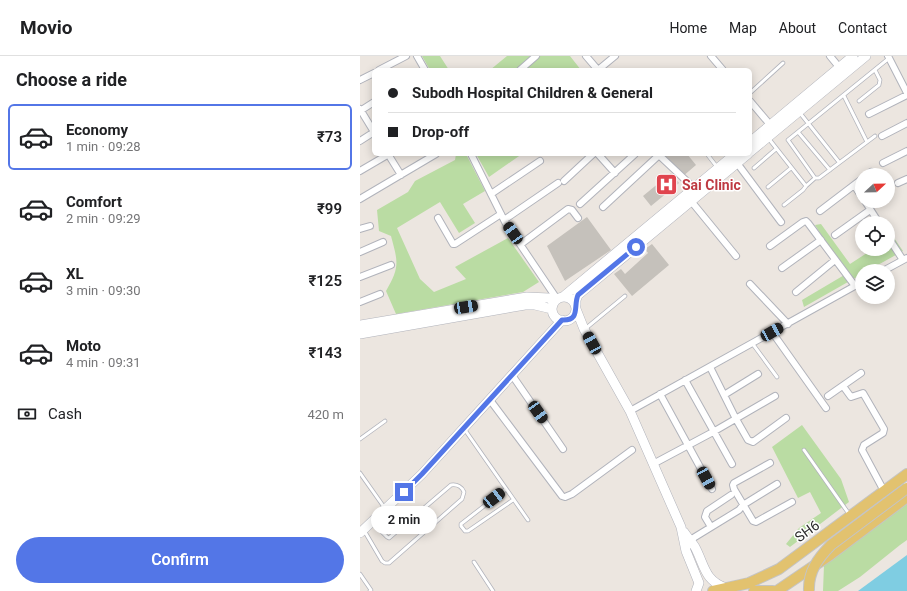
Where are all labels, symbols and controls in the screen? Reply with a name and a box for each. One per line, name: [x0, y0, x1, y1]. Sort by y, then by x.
text: Movio: [20, 16, 73, 39]
text: Home: [669, 20, 707, 36]
text: Map: [729, 20, 757, 36]
text: About: [779, 20, 816, 36]
text: Contact: [838, 20, 887, 36]
text: Choose a ride: [16, 69, 127, 90]
text: Subodh Hospital Children & General: [412, 84, 653, 102]
icon: car: [18, 119, 54, 155]
text: Economy: [66, 121, 128, 139]
text: Drop-off: [412, 123, 469, 141]
text: ₹73: [317, 128, 342, 146]
text: 1 min · 09:28: [66, 139, 141, 154]
north arrow: [855, 168, 895, 208]
map controls: [855, 168, 895, 304]
hospital icon: Sai Clinic: [653, 172, 679, 198]
place label: Sai Clinic: [682, 177, 741, 193]
icon: car: [18, 191, 54, 227]
text: Comfort: [66, 193, 122, 211]
text: ₹99: [317, 200, 342, 218]
text: 2 min · 09:29: [66, 211, 141, 226]
button: locate: [855, 216, 895, 256]
car: [501, 220, 525, 246]
route start: [627, 238, 645, 256]
icon: car: [18, 263, 54, 299]
button: layers: [855, 264, 895, 304]
text: XL: [66, 265, 84, 283]
text: ₹125: [308, 272, 342, 290]
text: 3 min · 09:30: [66, 283, 141, 298]
car: [453, 299, 479, 315]
car: [759, 321, 785, 343]
car: [581, 330, 603, 356]
icon: car: [18, 335, 54, 371]
text: Moto: [66, 337, 101, 355]
text: ₹143: [308, 344, 342, 362]
text: 4 min · 09:31: [66, 355, 141, 370]
car: [526, 399, 550, 425]
icon: cash: [16, 403, 38, 425]
text: Cash: [48, 405, 82, 423]
text: 420 m: [307, 407, 344, 422]
car: [695, 465, 717, 491]
route end: [395, 483, 413, 501]
car: [481, 486, 507, 510]
callout: 2 min: [371, 506, 437, 534]
text: 2 min: [388, 512, 420, 527]
street label: SH6: [792, 517, 822, 545]
button: Confirm: [16, 537, 344, 583]

